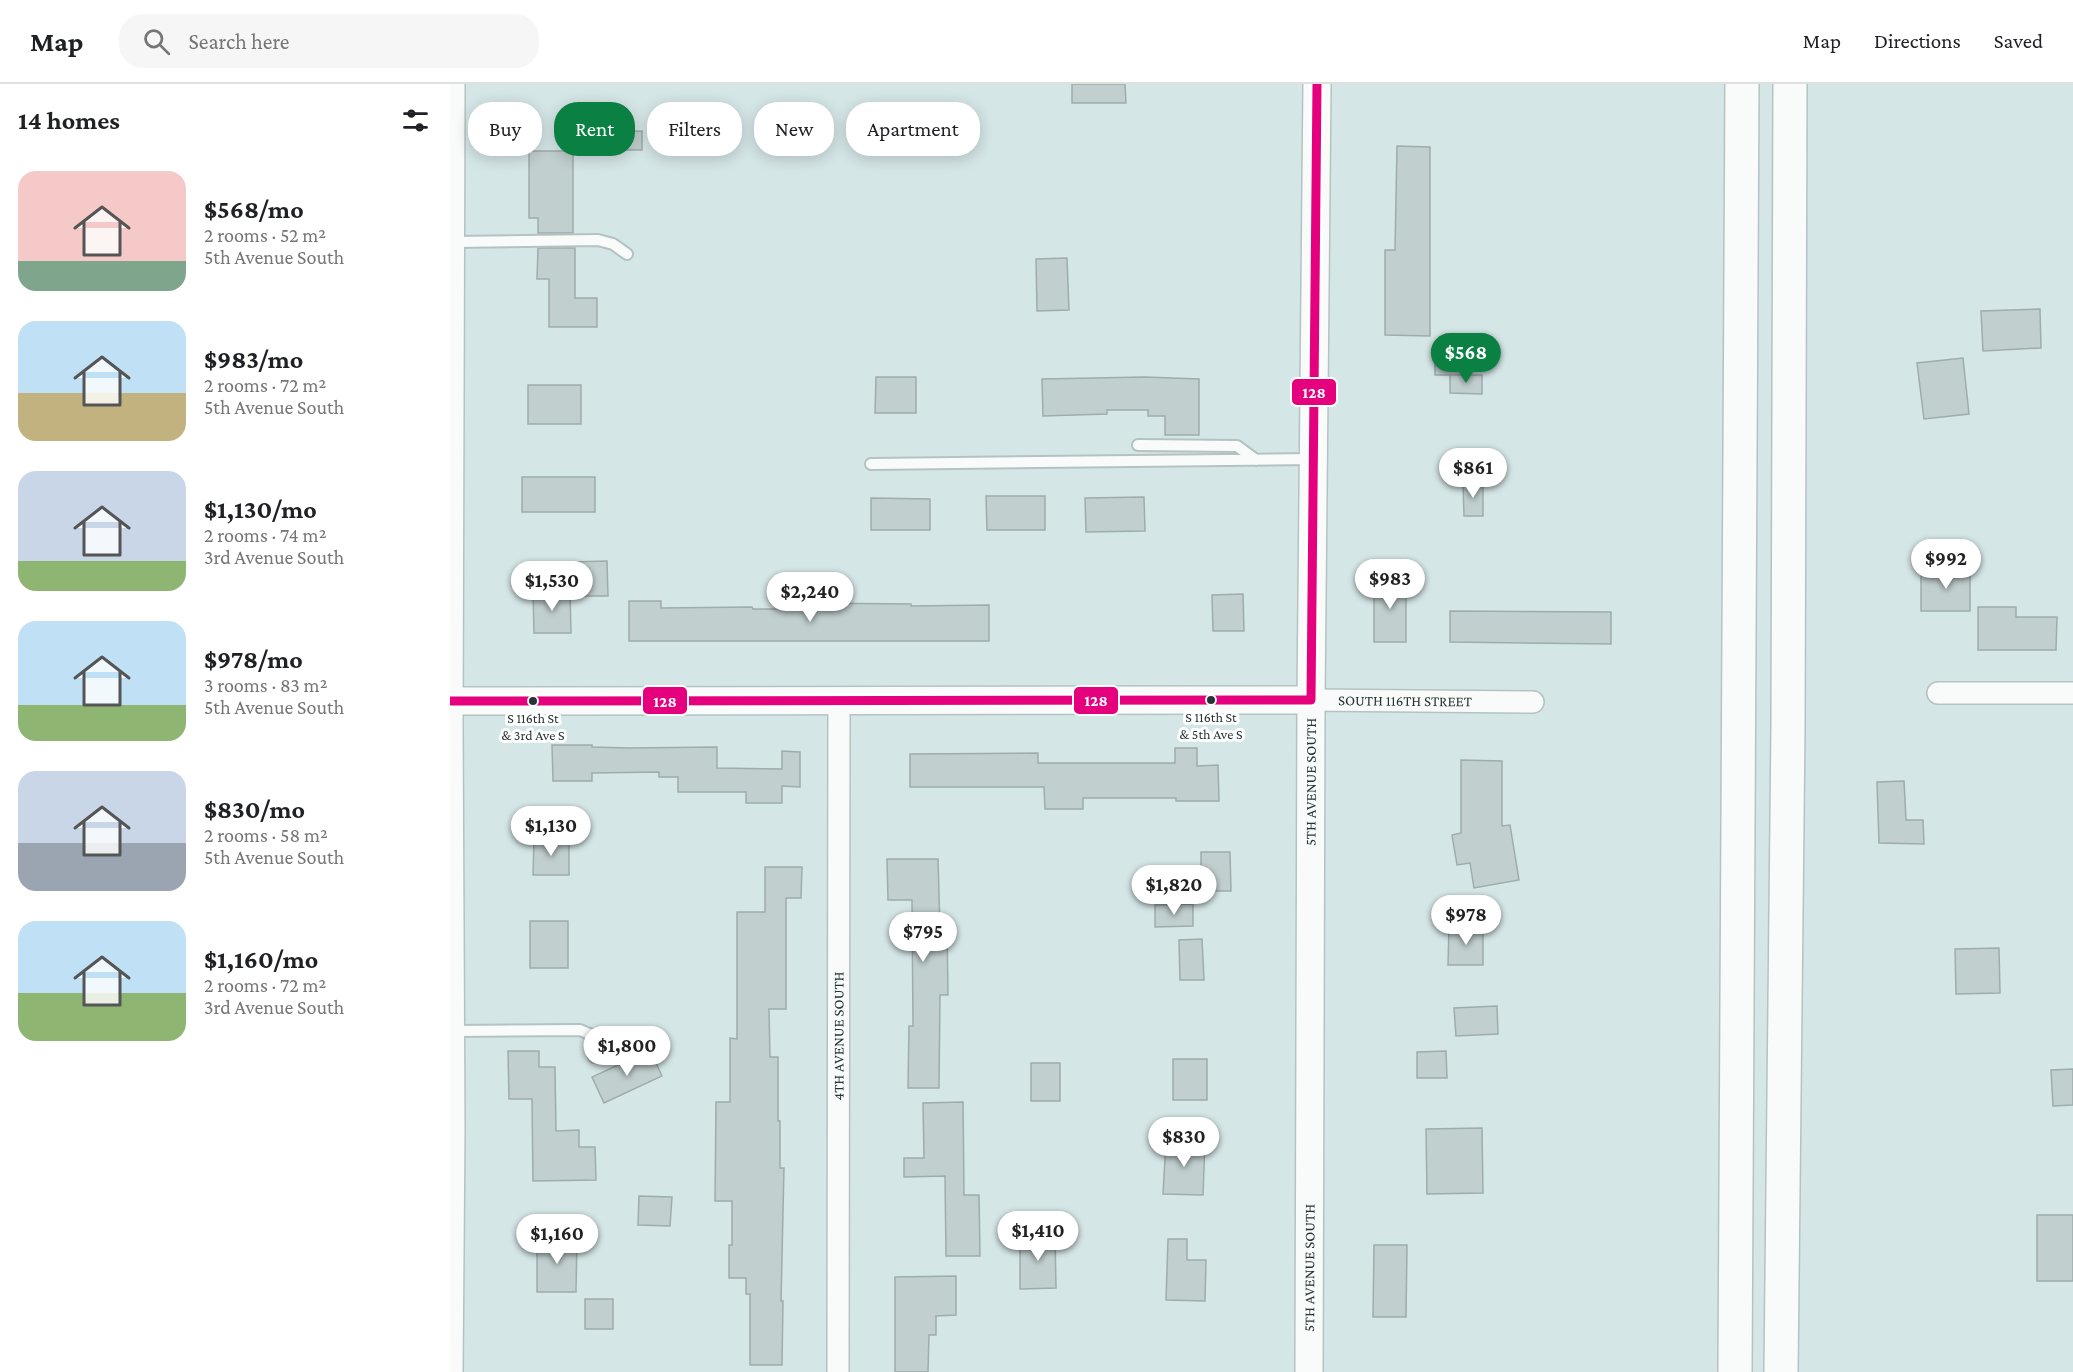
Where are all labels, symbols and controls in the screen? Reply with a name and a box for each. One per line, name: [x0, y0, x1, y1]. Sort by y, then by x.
search box: [119, 14, 539, 68]
icon: search: [140, 25, 173, 58]
text: Map: [30, 26, 83, 57]
text: Search here: [188, 29, 289, 54]
text: Map: [1803, 29, 1841, 53]
text: Directions: [1874, 29, 1961, 53]
text: Saved: [1994, 29, 2043, 53]
chip: Buy: [468, 102, 542, 156]
chip: Rent: [554, 102, 635, 156]
chip: Filters: [647, 102, 742, 156]
chip: New: [754, 102, 834, 156]
chip: Apartment: [846, 102, 980, 156]
icon: filters: [399, 104, 432, 137]
text: 14 homes: [18, 106, 120, 135]
icon: home: [66, 195, 138, 267]
text: $568/mo: [204, 195, 304, 224]
text: 2 rooms · 52 m²: [204, 224, 326, 246]
text: 5th Avenue South: [204, 246, 344, 268]
pin: $568: [1430, 333, 1502, 384]
text: $568: [1445, 341, 1487, 363]
icon: home: [66, 345, 138, 417]
text: $983/mo: [204, 345, 303, 374]
text: 2 rooms · 72 m²: [204, 374, 326, 396]
line badge: 128: [1291, 378, 1337, 406]
text: 128: [1302, 384, 1326, 401]
text: 5th Avenue South: [204, 396, 344, 418]
pin: $861: [1437, 448, 1509, 499]
text: $861: [1453, 456, 1493, 478]
icon: home: [66, 495, 138, 567]
text: $1,130/mo: [204, 495, 317, 524]
text: 2 rooms · 74 m²: [204, 524, 326, 546]
pin: $992: [1910, 539, 1982, 590]
text: 3rd Avenue South: [204, 546, 344, 568]
text: $992: [1925, 547, 1967, 569]
pin: $983: [1354, 559, 1426, 610]
pin: $1,530: [503, 561, 601, 612]
text: $983: [1369, 567, 1411, 589]
text: $1,530: [525, 569, 579, 591]
pin: $2,240: [761, 572, 859, 623]
text: $2,240: [781, 580, 839, 602]
icon: home: [66, 645, 138, 717]
text: $978/mo: [204, 645, 303, 674]
text: 3 rooms · 83 m²: [204, 674, 327, 696]
line badge: 128: [642, 686, 688, 715]
line badge: 128: [1073, 686, 1119, 715]
text: 128: [1084, 692, 1108, 709]
street label: SOUTH 116TH STREET: [1338, 692, 1472, 709]
text: 128: [653, 693, 677, 710]
marker: S 116th St & 5th Ave S: [1205, 694, 1217, 706]
marker: S 116th St & 3rd Ave S: [527, 695, 539, 707]
text: 5th Avenue South: [204, 696, 344, 718]
place label: S 116th St & 5th Ave S: [1180, 709, 1243, 742]
place label: S 116th St & 3rd Ave S: [502, 710, 565, 743]
street label: 5TH AVENUE SOUTH: [1303, 718, 1319, 846]
icon: home: [66, 795, 138, 867]
text: $830/mo: [204, 795, 305, 824]
pin: $1,130: [502, 806, 600, 857]
text: $1,130: [525, 814, 577, 836]
text: 2 rooms · 58 m²: [204, 824, 328, 846]
text: 5th Avenue South: [204, 846, 344, 868]
pin: $1,820: [1125, 865, 1223, 916]
text: $1,820: [1146, 873, 1202, 895]
pin: $978: [1430, 895, 1502, 946]
text: $978: [1445, 903, 1487, 925]
pin: $795: [887, 912, 959, 963]
text: $795: [903, 920, 943, 942]
icon: home: [66, 945, 138, 1017]
text: $1,160/mo: [204, 945, 318, 974]
street label: 4TH AVENUE SOUTH: [830, 971, 847, 1100]
text: 2 rooms · 72 m²: [204, 974, 326, 996]
text: 3rd Avenue South: [204, 996, 344, 1018]
pin: $1,800: [578, 1026, 676, 1077]
text: $1,800: [598, 1034, 656, 1056]
pin: $830: [1148, 1117, 1220, 1168]
text: $830: [1162, 1125, 1206, 1147]
street label: 5TH AVENUE SOUTH: [1301, 1204, 1318, 1332]
pin: $1,410: [989, 1211, 1087, 1262]
pin: $1,160: [508, 1214, 606, 1265]
text: $1,410: [1011, 1219, 1065, 1241]
text: $1,160: [530, 1222, 584, 1244]

